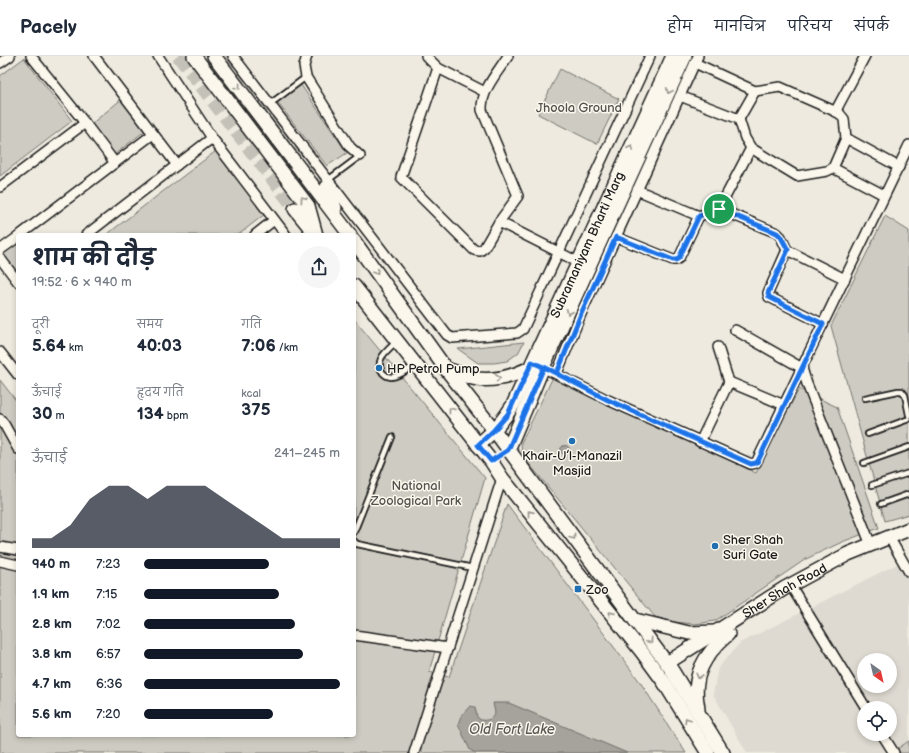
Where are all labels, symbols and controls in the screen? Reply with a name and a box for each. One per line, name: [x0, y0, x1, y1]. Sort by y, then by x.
text: Pacely: [20, 16, 77, 39]
text: होम: [668, 18, 692, 35]
text: मानचित्र: [714, 18, 766, 35]
text: परिचय: [788, 18, 832, 35]
text: संपर्क: [854, 18, 889, 35]
one-way arrow: [233, 83, 240, 90]
one-way arrow: [666, 87, 674, 95]
park label: Jhoola Ground: [536, 100, 622, 116]
one-way arrow: [626, 145, 634, 153]
street label: Subramaniyam Bharti Marg: [547, 169, 628, 321]
pin: [702, 192, 736, 226]
one-way arrow: [301, 196, 308, 203]
icon: arrive: [708, 198, 730, 220]
text: शाम की दौड़: [32, 245, 155, 272]
button: share: [298, 246, 340, 288]
one-way arrow: [372, 268, 379, 275]
text: 19:52 · 6 × 940 m: [32, 274, 132, 290]
one-way arrow: [565, 308, 573, 315]
text: दूरी: [32, 318, 49, 331]
text: समय: [137, 318, 163, 331]
text: गति: [241, 318, 261, 331]
text: 5.64: [32, 336, 66, 356]
text: 40:03: [137, 336, 182, 356]
text: 7:06: [241, 336, 276, 356]
text: km: [66, 341, 83, 354]
text: /km: [276, 341, 298, 354]
place label: HP Petrol Pump: [387, 361, 479, 377]
marker: HP Petrol Pump: [374, 363, 384, 373]
one-way arrow: [495, 374, 501, 383]
text: ऊँचाई: [32, 386, 62, 399]
text: हृदय गति: [137, 386, 184, 399]
text: kcal: [241, 387, 261, 400]
text: 375: [241, 400, 270, 420]
text: 30: [32, 404, 53, 424]
text: 134: [137, 404, 164, 424]
one-way arrow: [449, 407, 456, 414]
text: m: [53, 409, 65, 422]
text: bpm: [164, 409, 188, 422]
marker: Khair-U’l-Manazil Masjid: [567, 436, 577, 446]
text: 241–245 m: [274, 445, 340, 461]
place label: Khair-U’l-Manazil Masjid: [522, 448, 622, 479]
text: ऊँचाई: [32, 450, 67, 466]
park label: National Zoological Park: [370, 478, 462, 509]
one-way arrow: [528, 511, 535, 518]
place label: Sher Shah Suri Gate: [723, 532, 783, 563]
one-way arrow: [568, 533, 576, 540]
marker: Sher Shah Suri Gate: [710, 541, 720, 551]
text: 940 m: [32, 556, 70, 572]
text: 7:23: [96, 556, 120, 572]
street label: Sher Shah Road: [739, 560, 830, 622]
place label: Zoo: [585, 582, 609, 598]
marker: Zoo: [573, 584, 583, 594]
text: 1.9 km: [32, 586, 69, 602]
text: 7:15: [96, 586, 118, 602]
one-way arrow: [609, 612, 616, 619]
text: 2.8 km: [32, 616, 72, 632]
text: 7:02: [96, 616, 120, 632]
one-way arrow: [646, 637, 653, 644]
text: 3.8 km: [32, 646, 72, 662]
text: 6:57: [96, 646, 120, 662]
north arrow: [857, 653, 897, 693]
map controls: [857, 653, 897, 741]
one-way arrow: [695, 673, 703, 679]
text: 4.7 km: [32, 676, 71, 692]
text: 6:36: [96, 676, 123, 692]
button: locate: [857, 701, 897, 741]
text: 5.6 km: [32, 706, 72, 722]
text: 7:20: [96, 706, 120, 722]
one-way arrow: [684, 717, 692, 724]
water label: Old Fort Lake: [469, 721, 555, 738]

